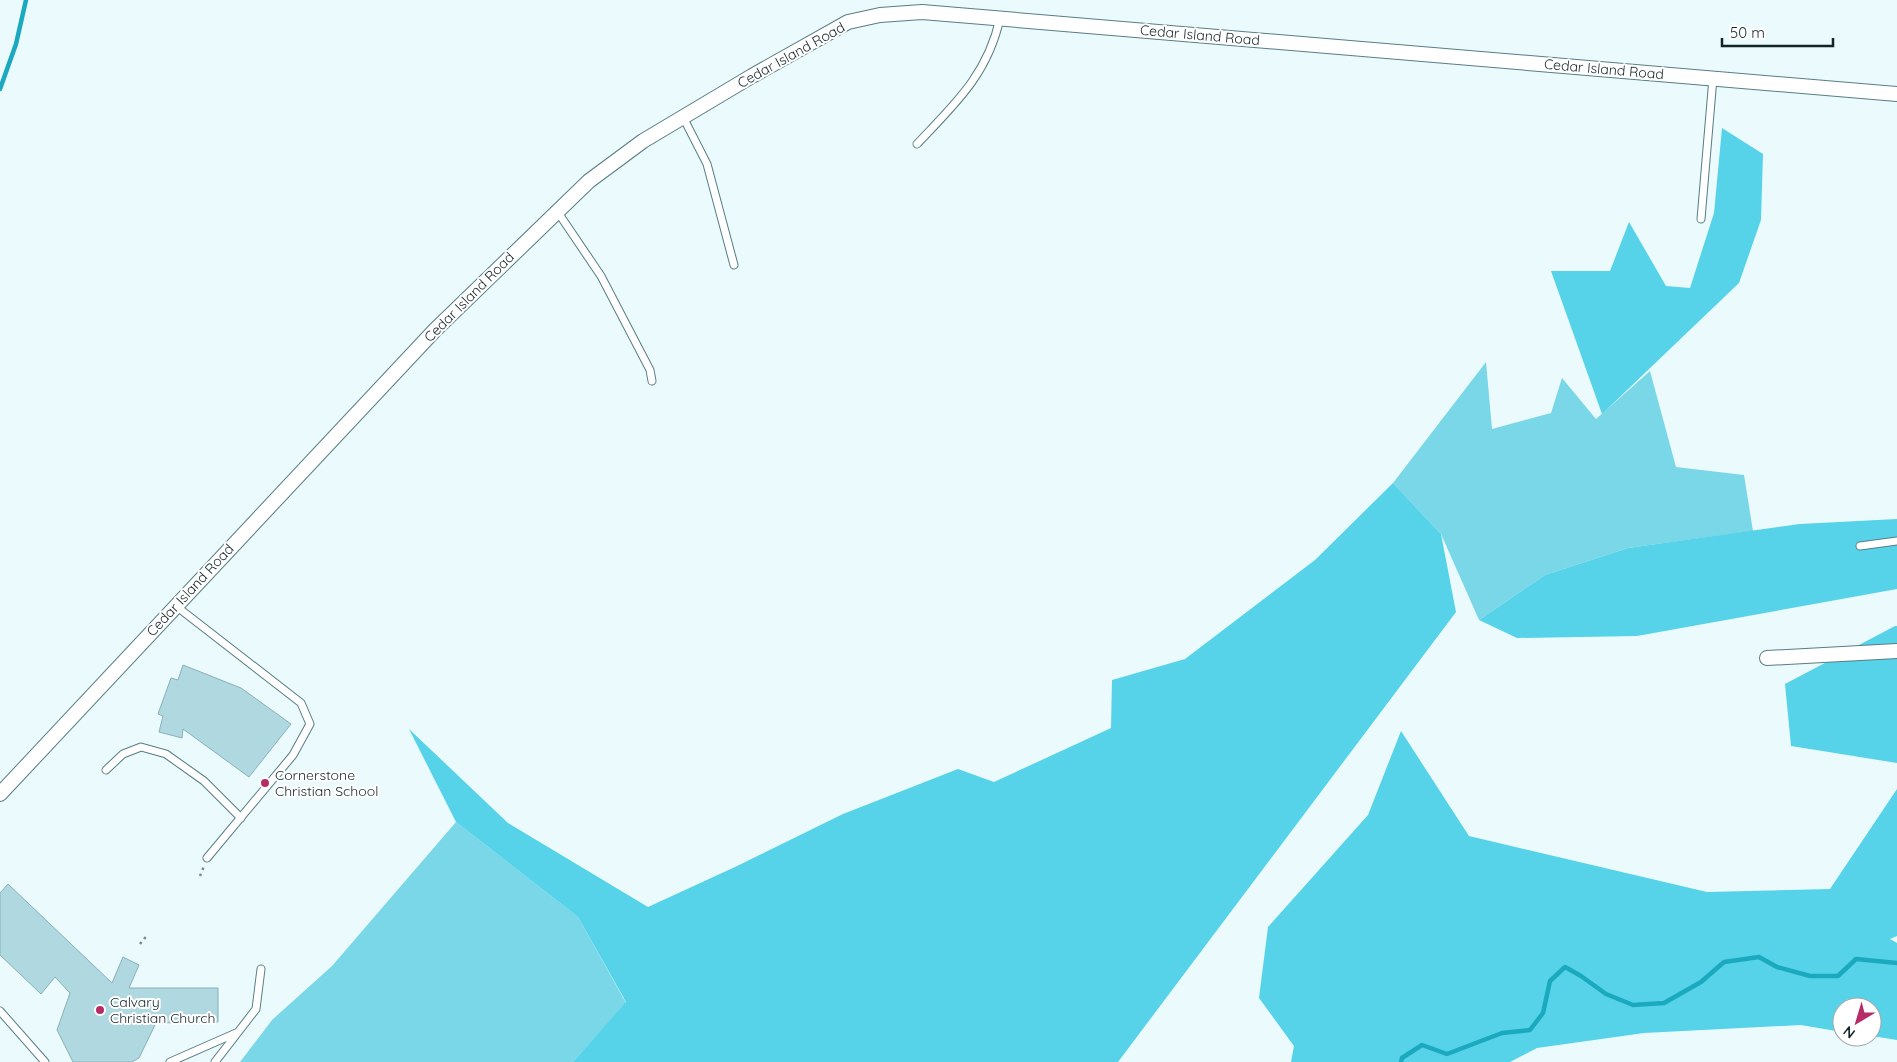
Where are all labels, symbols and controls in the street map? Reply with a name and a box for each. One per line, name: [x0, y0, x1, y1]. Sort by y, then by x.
scale bar: [1722, 15, 1833, 47]
street label: Cedar Island Road: [734, 18, 848, 92]
street label: Cedar Island Road: [1139, 21, 1261, 49]
text: 50 m: [1730, 23, 1765, 42]
street label: Cedar Island Road: [1543, 55, 1665, 83]
street label: Cedar Island Road: [420, 248, 518, 346]
street label: Cedar Island Road: [142, 540, 238, 640]
place label: Cornerstone Christian School: [275, 766, 378, 800]
marker: Cornerstone Christian School: [259, 777, 271, 789]
place label: Calvary Christian Church: [110, 993, 216, 1027]
north arrow: [1832, 997, 1882, 1047]
marker: Calvary Christian Church: [94, 1004, 106, 1016]
text: N: [1839, 1022, 1859, 1043]

